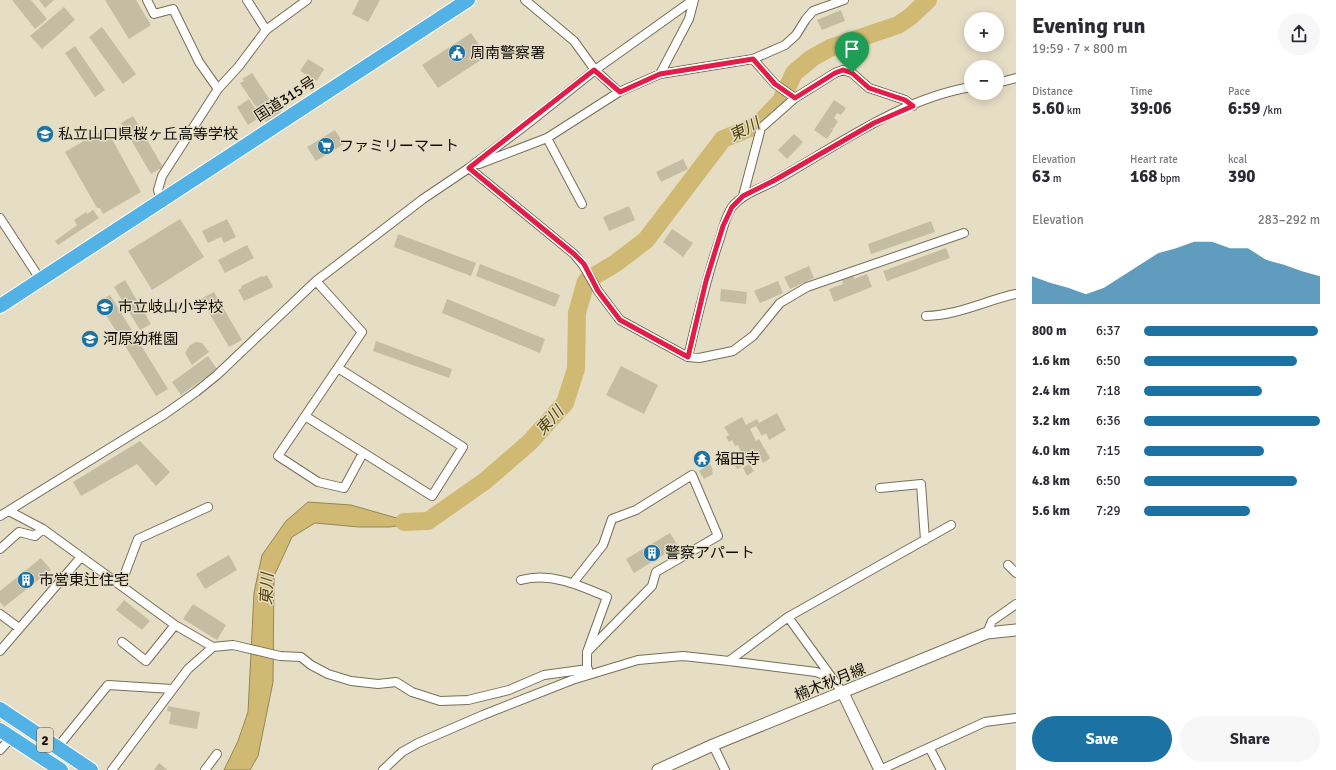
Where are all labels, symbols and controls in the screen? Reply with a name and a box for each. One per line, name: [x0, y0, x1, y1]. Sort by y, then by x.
map controls: [964, 12, 1004, 100]
button: +: [964, 12, 1004, 52]
text: Evening run: [1032, 12, 1146, 39]
button: share: [1278, 13, 1320, 55]
pin: [835, 32, 869, 73]
icon: arrive: [841, 38, 863, 60]
text: 19:59 · 7 × 800 m: [1032, 41, 1127, 57]
public building icon: 周南警察署: [447, 43, 467, 63]
place label: 周南警察署: [470, 44, 545, 62]
button: −: [964, 60, 1004, 100]
street label: 国道315号: [251, 73, 319, 125]
text: Distance: [1032, 85, 1073, 98]
text: Time: [1130, 85, 1153, 98]
text: Pace: [1228, 85, 1250, 98]
text: 5.60: [1032, 98, 1064, 119]
text: 39:06: [1130, 98, 1172, 119]
text: 6:59: [1228, 98, 1261, 119]
text: km: [1064, 104, 1081, 117]
text: /km: [1261, 104, 1282, 117]
water label: 東川: [726, 113, 765, 146]
school or university icon: 私立山口県桜ヶ丘高等学校: [35, 124, 55, 144]
place label: 私立山口県桜ヶ丘高等学校: [58, 125, 238, 143]
supermarket icon: ファミリーマート: [316, 136, 336, 156]
place label: ファミリーマート: [339, 137, 459, 155]
text: Elevation: [1032, 153, 1076, 166]
text: Heart rate: [1130, 153, 1178, 166]
text: kcal: [1228, 153, 1247, 166]
text: 63: [1032, 166, 1050, 187]
text: 168: [1130, 166, 1158, 187]
text: 390: [1228, 166, 1256, 187]
text: m: [1050, 172, 1062, 185]
text: bpm: [1158, 172, 1180, 185]
text: Elevation: [1032, 212, 1084, 228]
text: 283–292 m: [1258, 212, 1320, 228]
school or university icon: 市立岐山小学校: [95, 297, 115, 317]
place label: 市立岐山小学校: [118, 298, 223, 316]
text: 800 m: [1032, 323, 1066, 339]
text: 6:37: [1096, 323, 1121, 339]
school or university icon: 河原幼稚園: [80, 329, 100, 349]
place label: 河原幼稚園: [103, 330, 178, 348]
text: 1.6 km: [1032, 353, 1070, 369]
text: 6:50: [1096, 353, 1121, 369]
text: 2.4 km: [1032, 383, 1070, 399]
text: 7:18: [1096, 383, 1121, 399]
water label: 東川: [532, 401, 569, 439]
text: 3.2 km: [1032, 413, 1070, 429]
text: 6:36: [1096, 413, 1121, 429]
text: 4.0 km: [1032, 443, 1070, 459]
text: 7:15: [1096, 443, 1121, 459]
temple icon: 福田寺: [692, 449, 712, 469]
place label: 福田寺: [715, 450, 760, 468]
text: 4.8 km: [1032, 473, 1070, 489]
text: 6:50: [1096, 473, 1121, 489]
text: 5.6 km: [1032, 503, 1070, 519]
text: 7:29: [1096, 503, 1121, 519]
building icon: 警察アパート: [642, 543, 662, 563]
place label: 警察アパート: [665, 544, 755, 562]
building icon: 市営東辻住宅: [16, 570, 36, 590]
place label: 市営東辻住宅: [39, 571, 129, 589]
water label: 東川: [256, 571, 278, 606]
street label: 楠木秋月線: [792, 660, 868, 704]
button: Save: [1032, 716, 1172, 762]
button: Share: [1180, 716, 1320, 762]
road number: 2: [37, 728, 53, 752]

